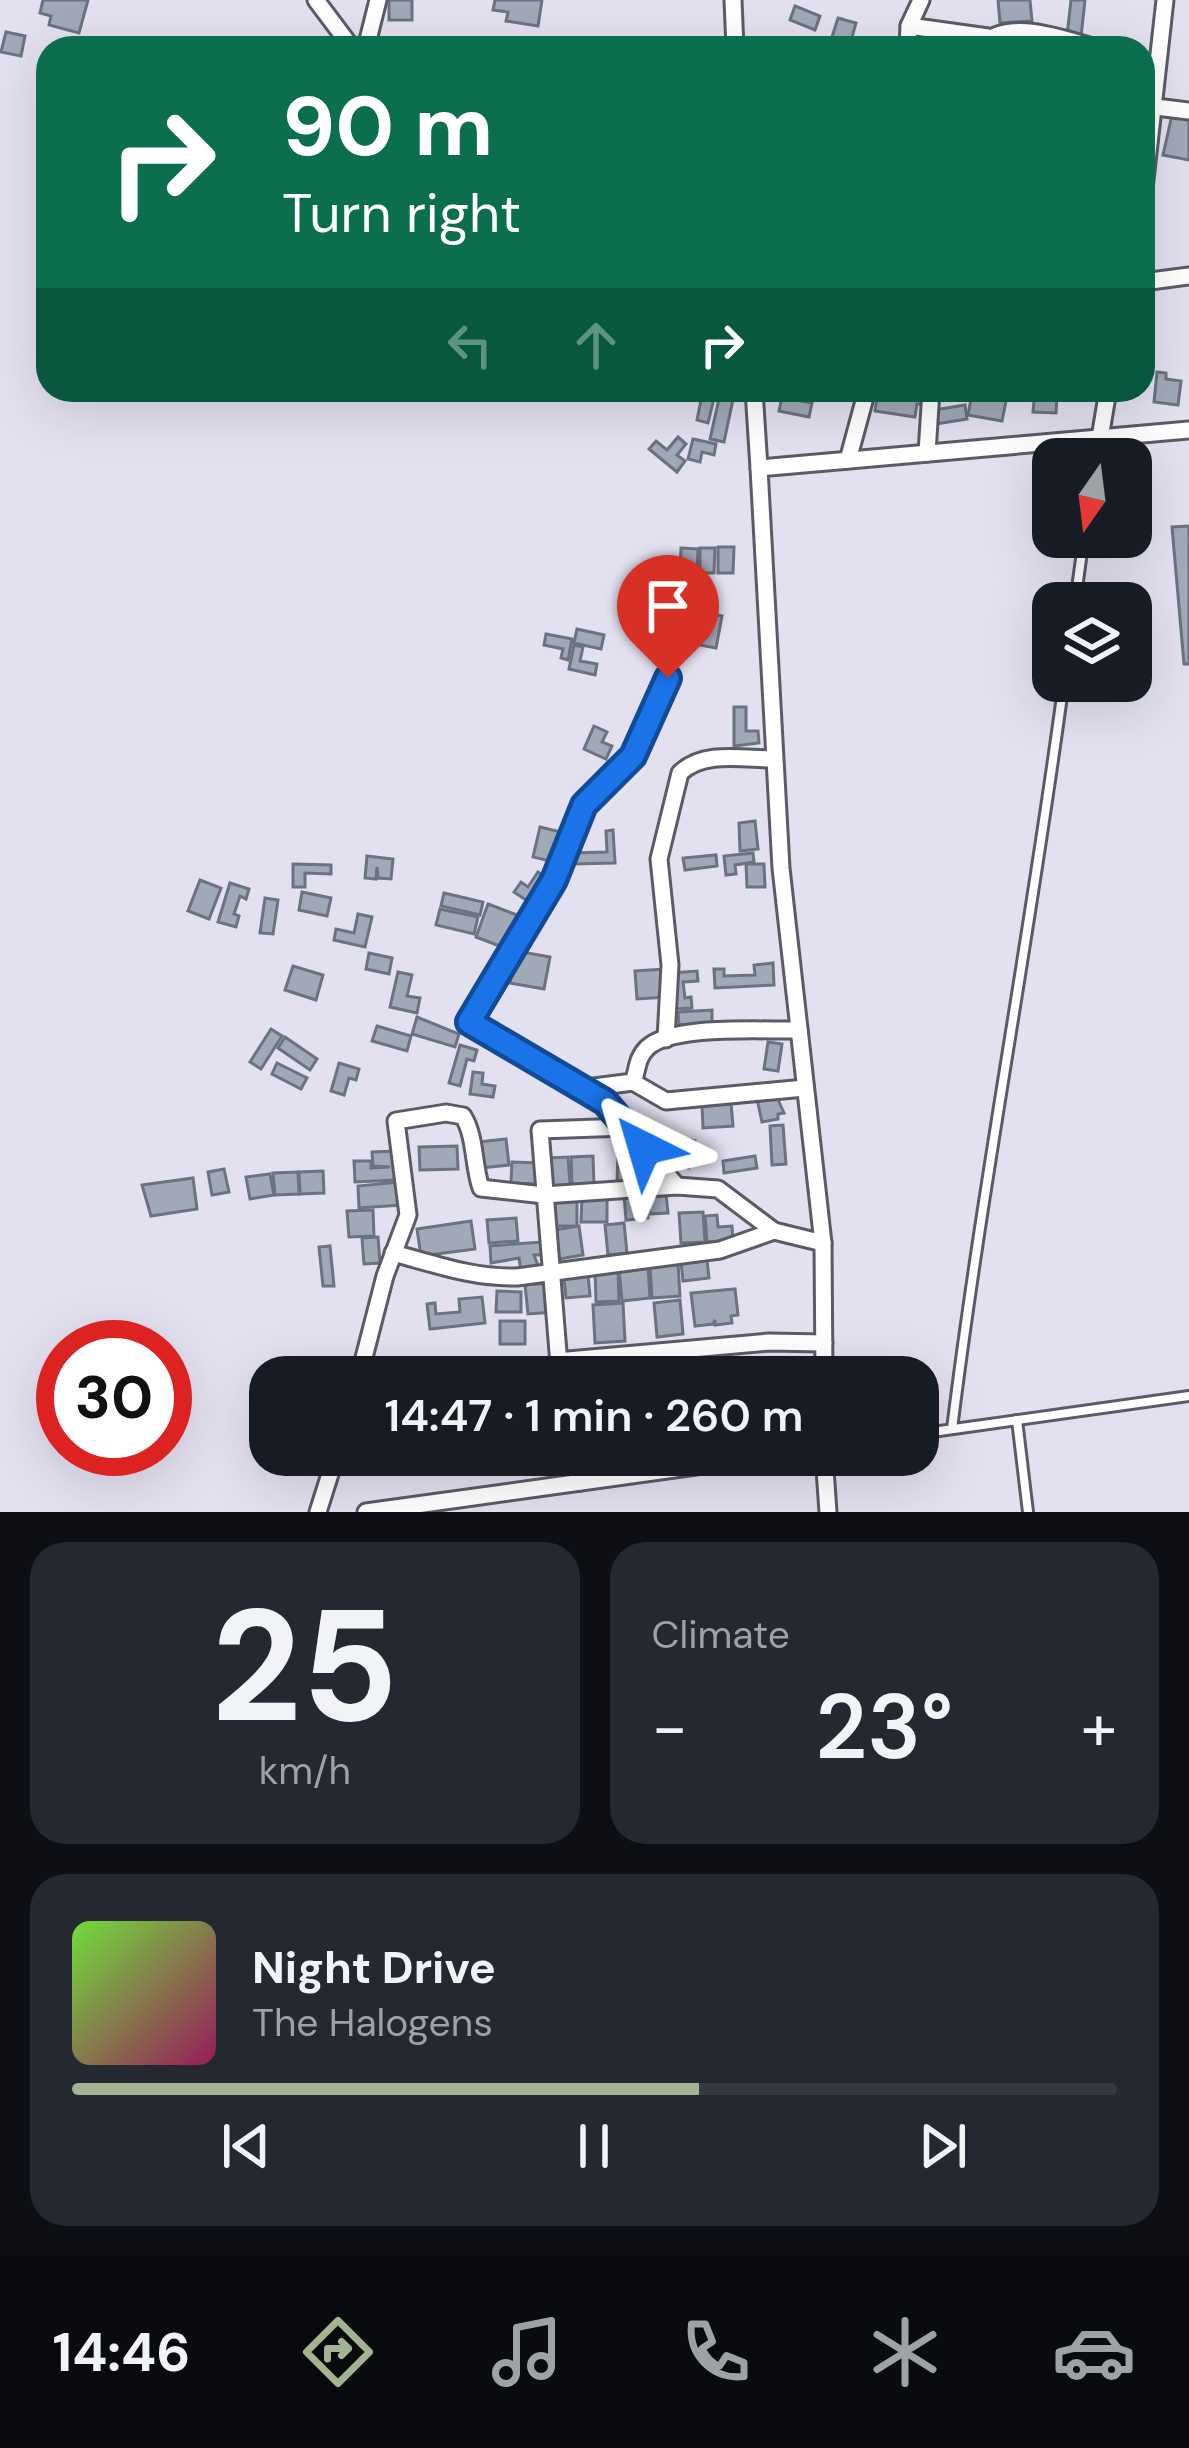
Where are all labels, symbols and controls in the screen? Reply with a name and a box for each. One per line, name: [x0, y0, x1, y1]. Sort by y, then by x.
text: 90 m: [282, 72, 493, 181]
icon: right: [84, 84, 240, 240]
text: Turn right: [282, 178, 521, 249]
icon: left: [437, 312, 503, 378]
icon: ahead: [563, 312, 629, 378]
icon: right: [689, 312, 755, 378]
north arrow: [1032, 438, 1152, 558]
map controls: [1032, 438, 1152, 702]
pin: [617, 555, 719, 678]
icon: arrive: [635, 573, 701, 639]
button: layers: [1032, 582, 1152, 702]
position arrow: [581, 1085, 707, 1211]
speed limit sign: 30: [36, 1320, 192, 1476]
text: 14:47 · 1 min · 260 m: [385, 1386, 804, 1445]
text: 25: [211, 1565, 398, 1768]
text: Climate: [652, 1609, 790, 1660]
text: 23°: [815, 1669, 953, 1786]
text: −: [652, 1685, 688, 1770]
text: +: [1081, 1685, 1117, 1770]
text: km/h: [259, 1745, 351, 1796]
text: Night Drive: [252, 1938, 496, 1997]
text: The Halogens: [252, 1997, 493, 2048]
icon: previous: [213, 2113, 279, 2179]
icon: pause: [561, 2113, 627, 2179]
icon: next: [910, 2113, 976, 2179]
icon: directions: [296, 2310, 380, 2394]
icon: music: [485, 2310, 569, 2394]
icon: phone: [674, 2310, 758, 2394]
icon: climate: [863, 2310, 947, 2394]
icon: car: [1052, 2310, 1136, 2394]
text: 14:46: [53, 2317, 190, 2388]

